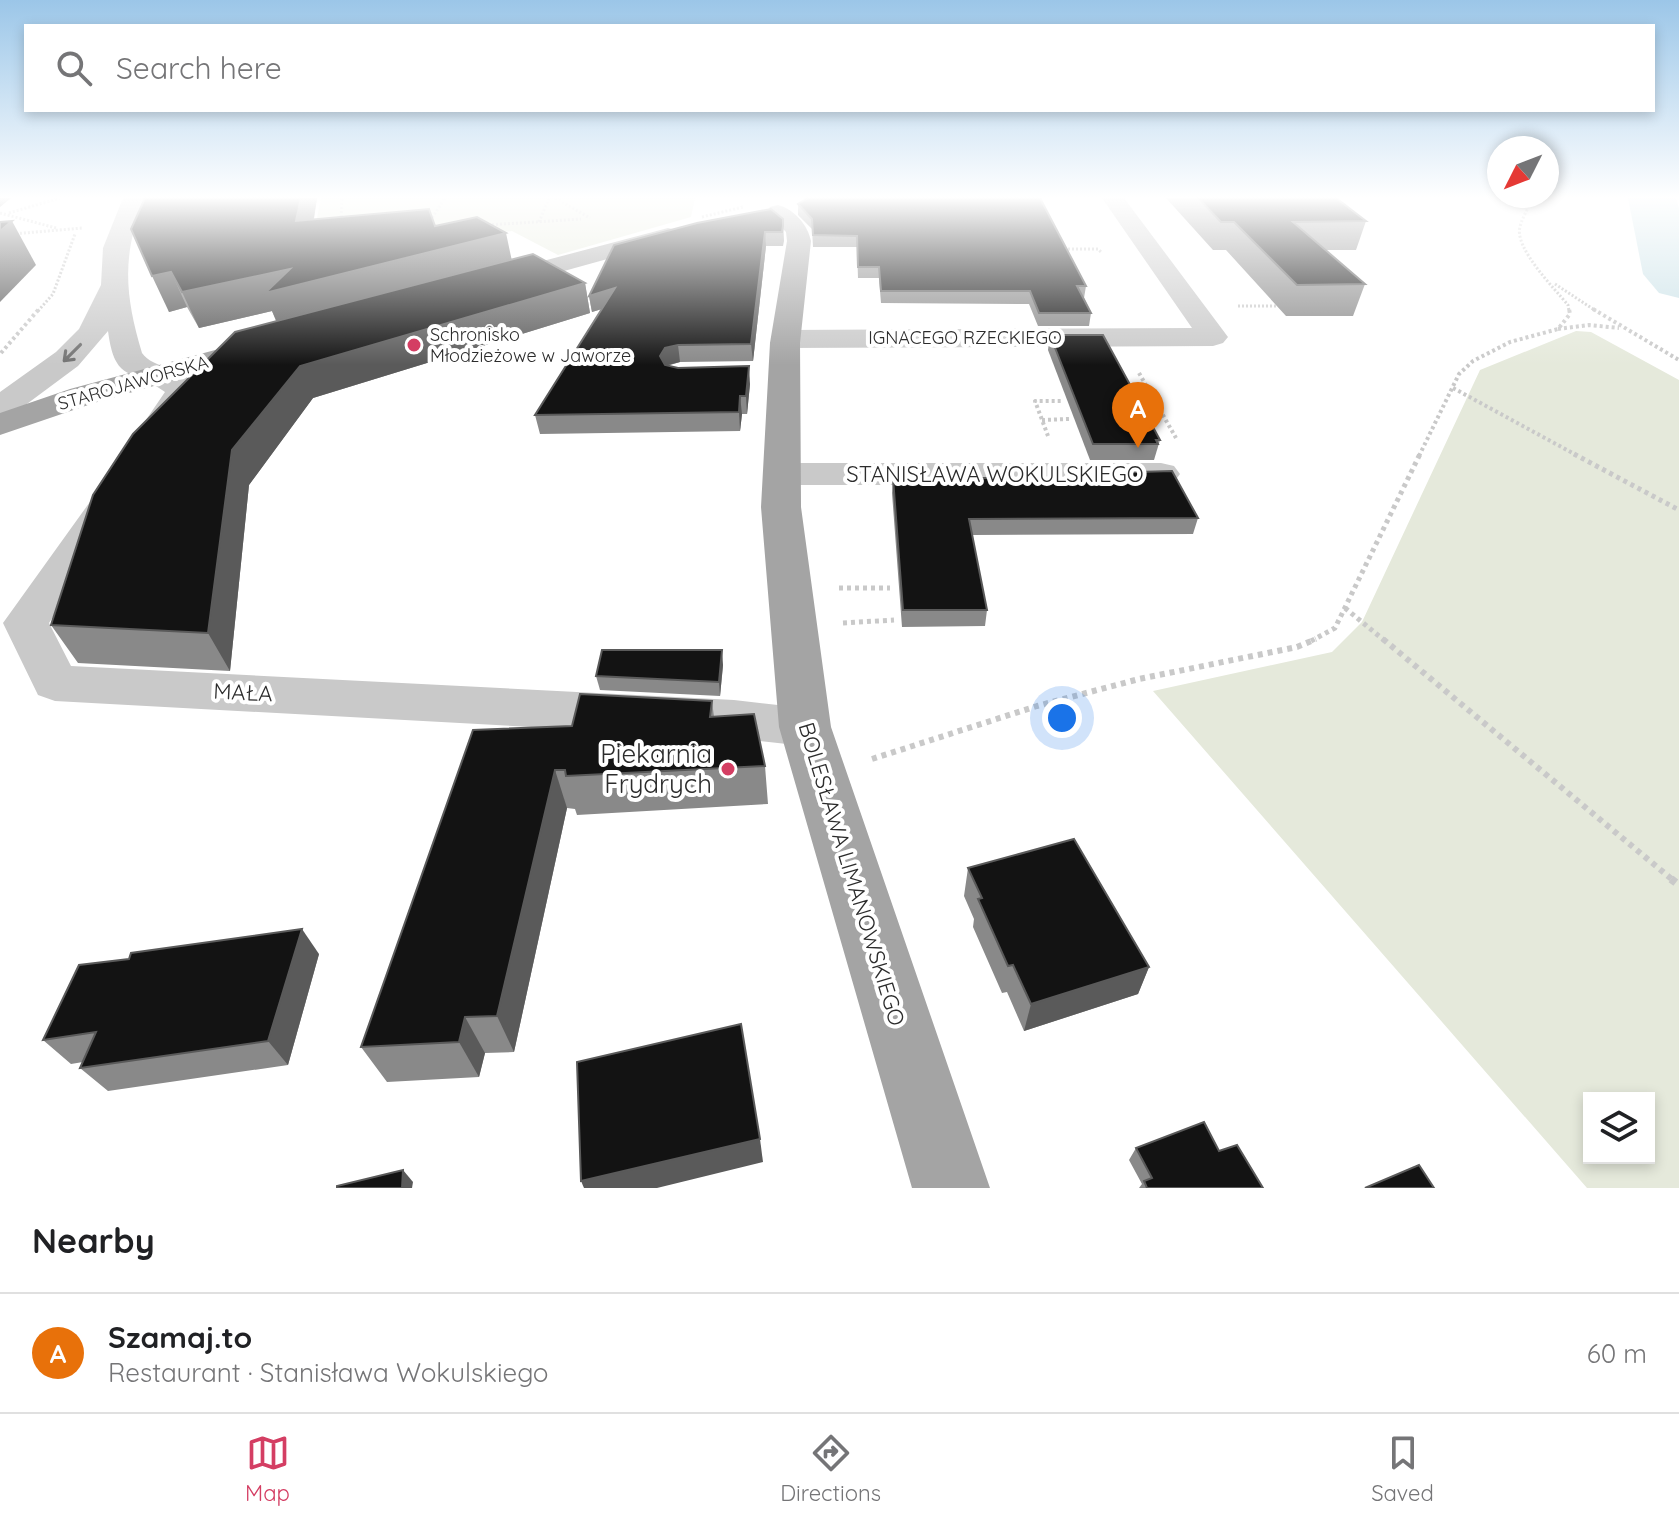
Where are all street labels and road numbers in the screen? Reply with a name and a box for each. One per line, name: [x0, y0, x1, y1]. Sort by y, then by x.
street label: IGNACEGO RZECKIEGO: [868, 326, 1062, 349]
street label: STAROJAWORSKA: [55, 350, 211, 415]
street label: STANISŁAWA WOKULSKIEGO: [846, 460, 1144, 488]
street label: MAŁA: [213, 676, 273, 708]
street label: BOLESŁAWA LIMANOWSKIEGO: [792, 719, 912, 1029]

